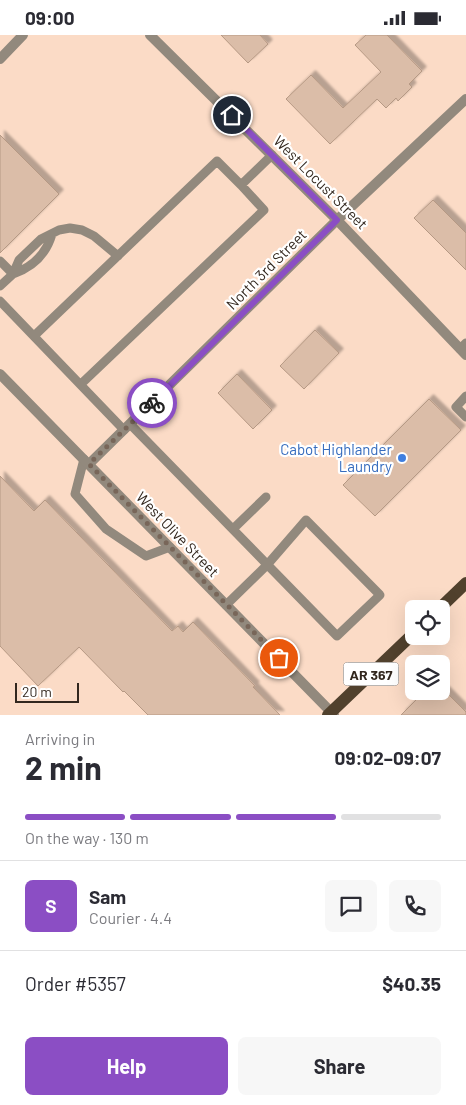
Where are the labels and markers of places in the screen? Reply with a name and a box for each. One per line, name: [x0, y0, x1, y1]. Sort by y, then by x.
pin: [211, 94, 253, 136]
place label: Cabot Highlander Laundry: [280, 440, 393, 475]
marker: Cabot Highlander Laundry: [396, 452, 408, 464]
pin: [258, 637, 300, 679]

